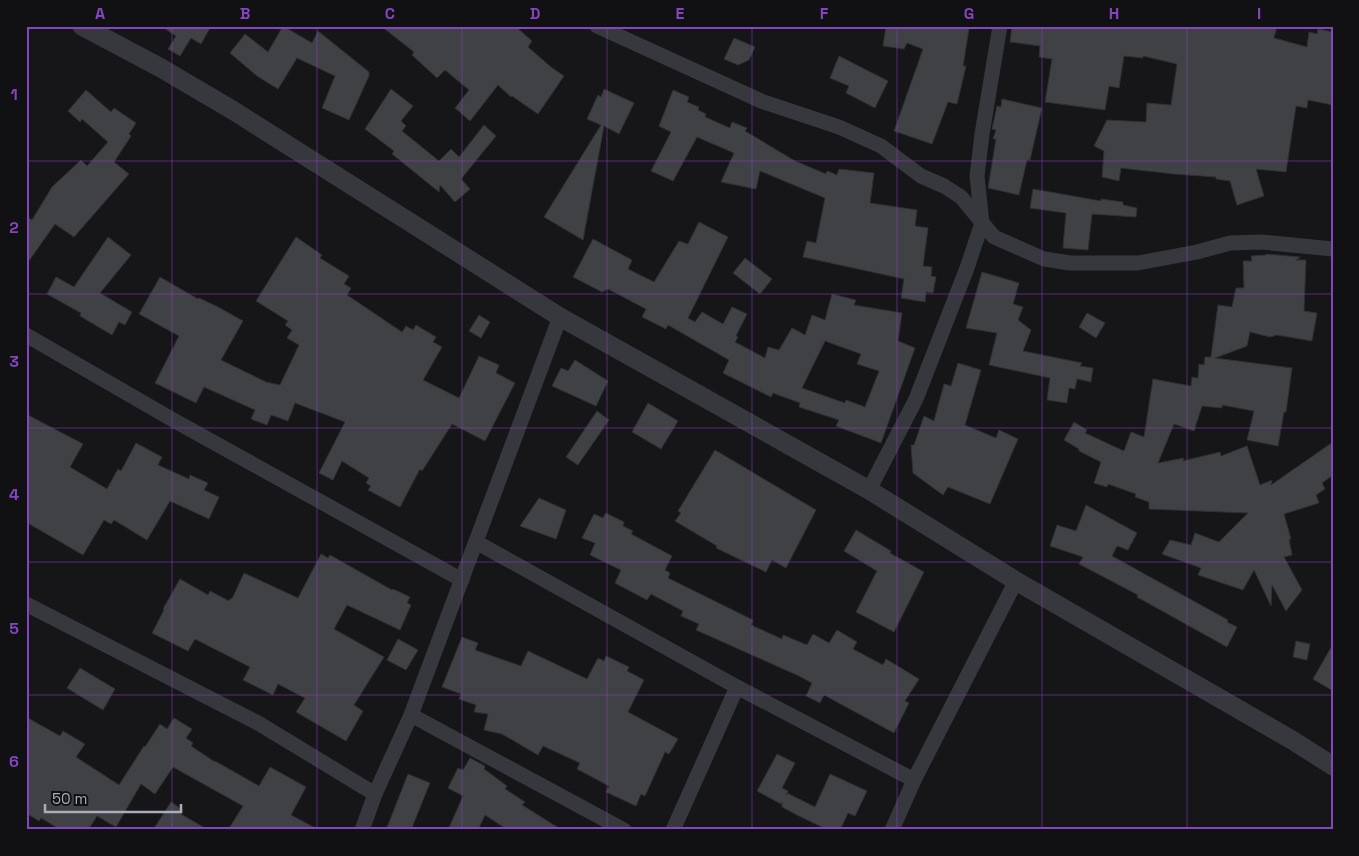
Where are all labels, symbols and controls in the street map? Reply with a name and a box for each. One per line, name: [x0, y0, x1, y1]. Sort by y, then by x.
text: A: [95, 3, 105, 24]
text: B: [240, 3, 250, 24]
text: C: [385, 3, 395, 24]
text: D: [530, 3, 540, 24]
text: E: [676, 3, 685, 24]
text: F: [820, 3, 829, 24]
text: G: [964, 3, 974, 24]
text: H: [1109, 3, 1119, 24]
text: I: [1257, 3, 1261, 24]
text: 1: [10, 84, 18, 105]
text: 2: [9, 217, 19, 238]
text: 3: [9, 351, 19, 372]
text: 4: [9, 484, 19, 505]
text: 5: [9, 618, 19, 639]
text: 6: [9, 751, 19, 772]
scale bar: [45, 781, 181, 813]
text: 50 m: [52, 789, 87, 808]

